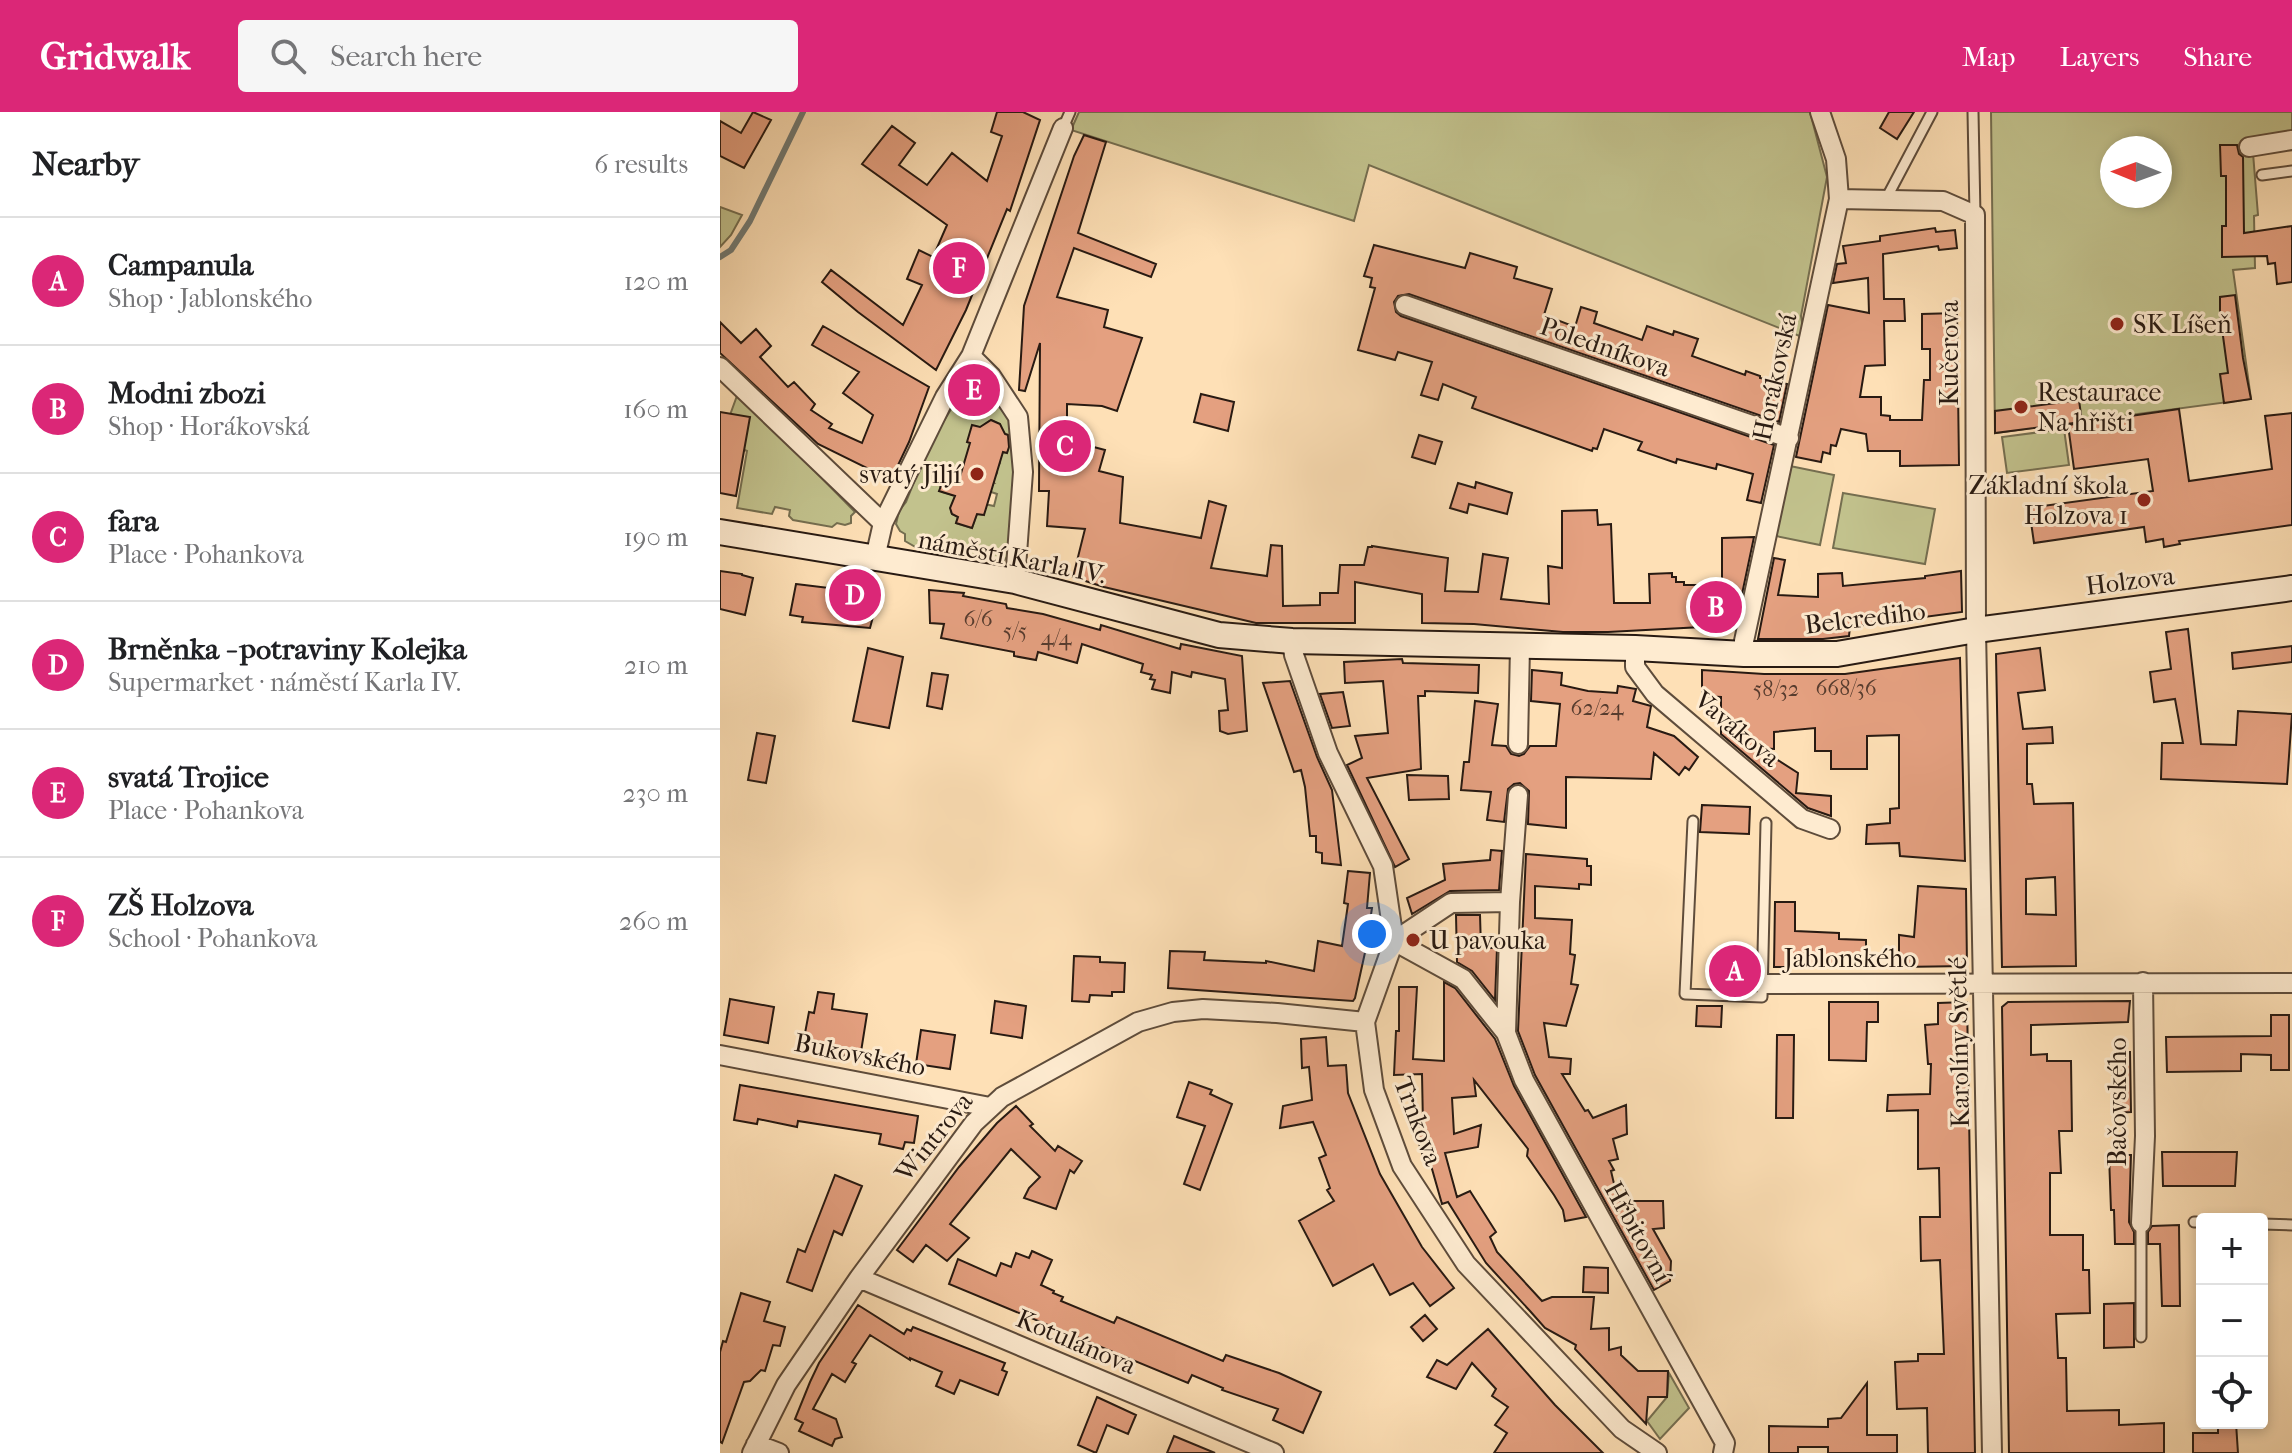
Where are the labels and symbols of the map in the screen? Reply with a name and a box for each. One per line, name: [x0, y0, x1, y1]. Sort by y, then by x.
north arrow: [2100, 136, 2172, 208]
pin: F: [933, 238, 985, 298]
street label: Kučerova: [1934, 299, 1965, 406]
street label: Horákovská: [1746, 309, 1804, 444]
place label: SK Líšeň: [2133, 309, 2232, 340]
street label: Poledníkova: [1536, 310, 1675, 384]
marker: SK Líšeň: [2108, 315, 2126, 333]
pin: E: [948, 360, 1000, 420]
place label: Restaurace Na hřišti: [2037, 377, 2161, 438]
marker: Restaurace Na hřišti: [2012, 398, 2030, 416]
pin: C: [1039, 416, 1091, 476]
place label: svatý Jiljí: [859, 459, 961, 490]
marker: svatý Jiljí: [968, 465, 986, 483]
place label: Základní škola Holzova 1: [1969, 470, 2129, 531]
marker: Základní škola Holzova 1: [2135, 491, 2153, 509]
street label: náměstí Karla IV.: [915, 524, 1109, 590]
street label: Holzova: [2084, 560, 2177, 602]
pin: D: [829, 565, 881, 625]
pin: B: [1690, 577, 1742, 637]
street label: Belcrediho: [1803, 595, 1927, 641]
house number: 6/6: [963, 606, 993, 632]
house number: 5/5: [1003, 618, 1027, 644]
house number: 4/4: [1041, 625, 1072, 651]
house number: 668/36: [1815, 675, 1877, 701]
house number: 58/32: [1753, 676, 1799, 702]
street label: Vavákova: [1687, 684, 1787, 774]
house number: 62/24: [1571, 695, 1624, 721]
your location: [1352, 914, 1392, 954]
place label: U pavouka: [1429, 925, 1547, 956]
marker: U pavouka: [1404, 931, 1422, 949]
pin: A: [1709, 941, 1761, 1001]
street label: Jablonského: [1782, 943, 1916, 974]
street label: Karolíny Světlé: [1942, 956, 1976, 1128]
street label: Bukovského: [792, 1027, 928, 1083]
street label: Bačovského: [2102, 1037, 2133, 1167]
street label: Trnkova: [1387, 1072, 1449, 1171]
street label: Wintrova: [888, 1085, 980, 1189]
street label: Hřbitovní: [1598, 1176, 1678, 1288]
street label: Kotulánova: [1011, 1303, 1141, 1381]

